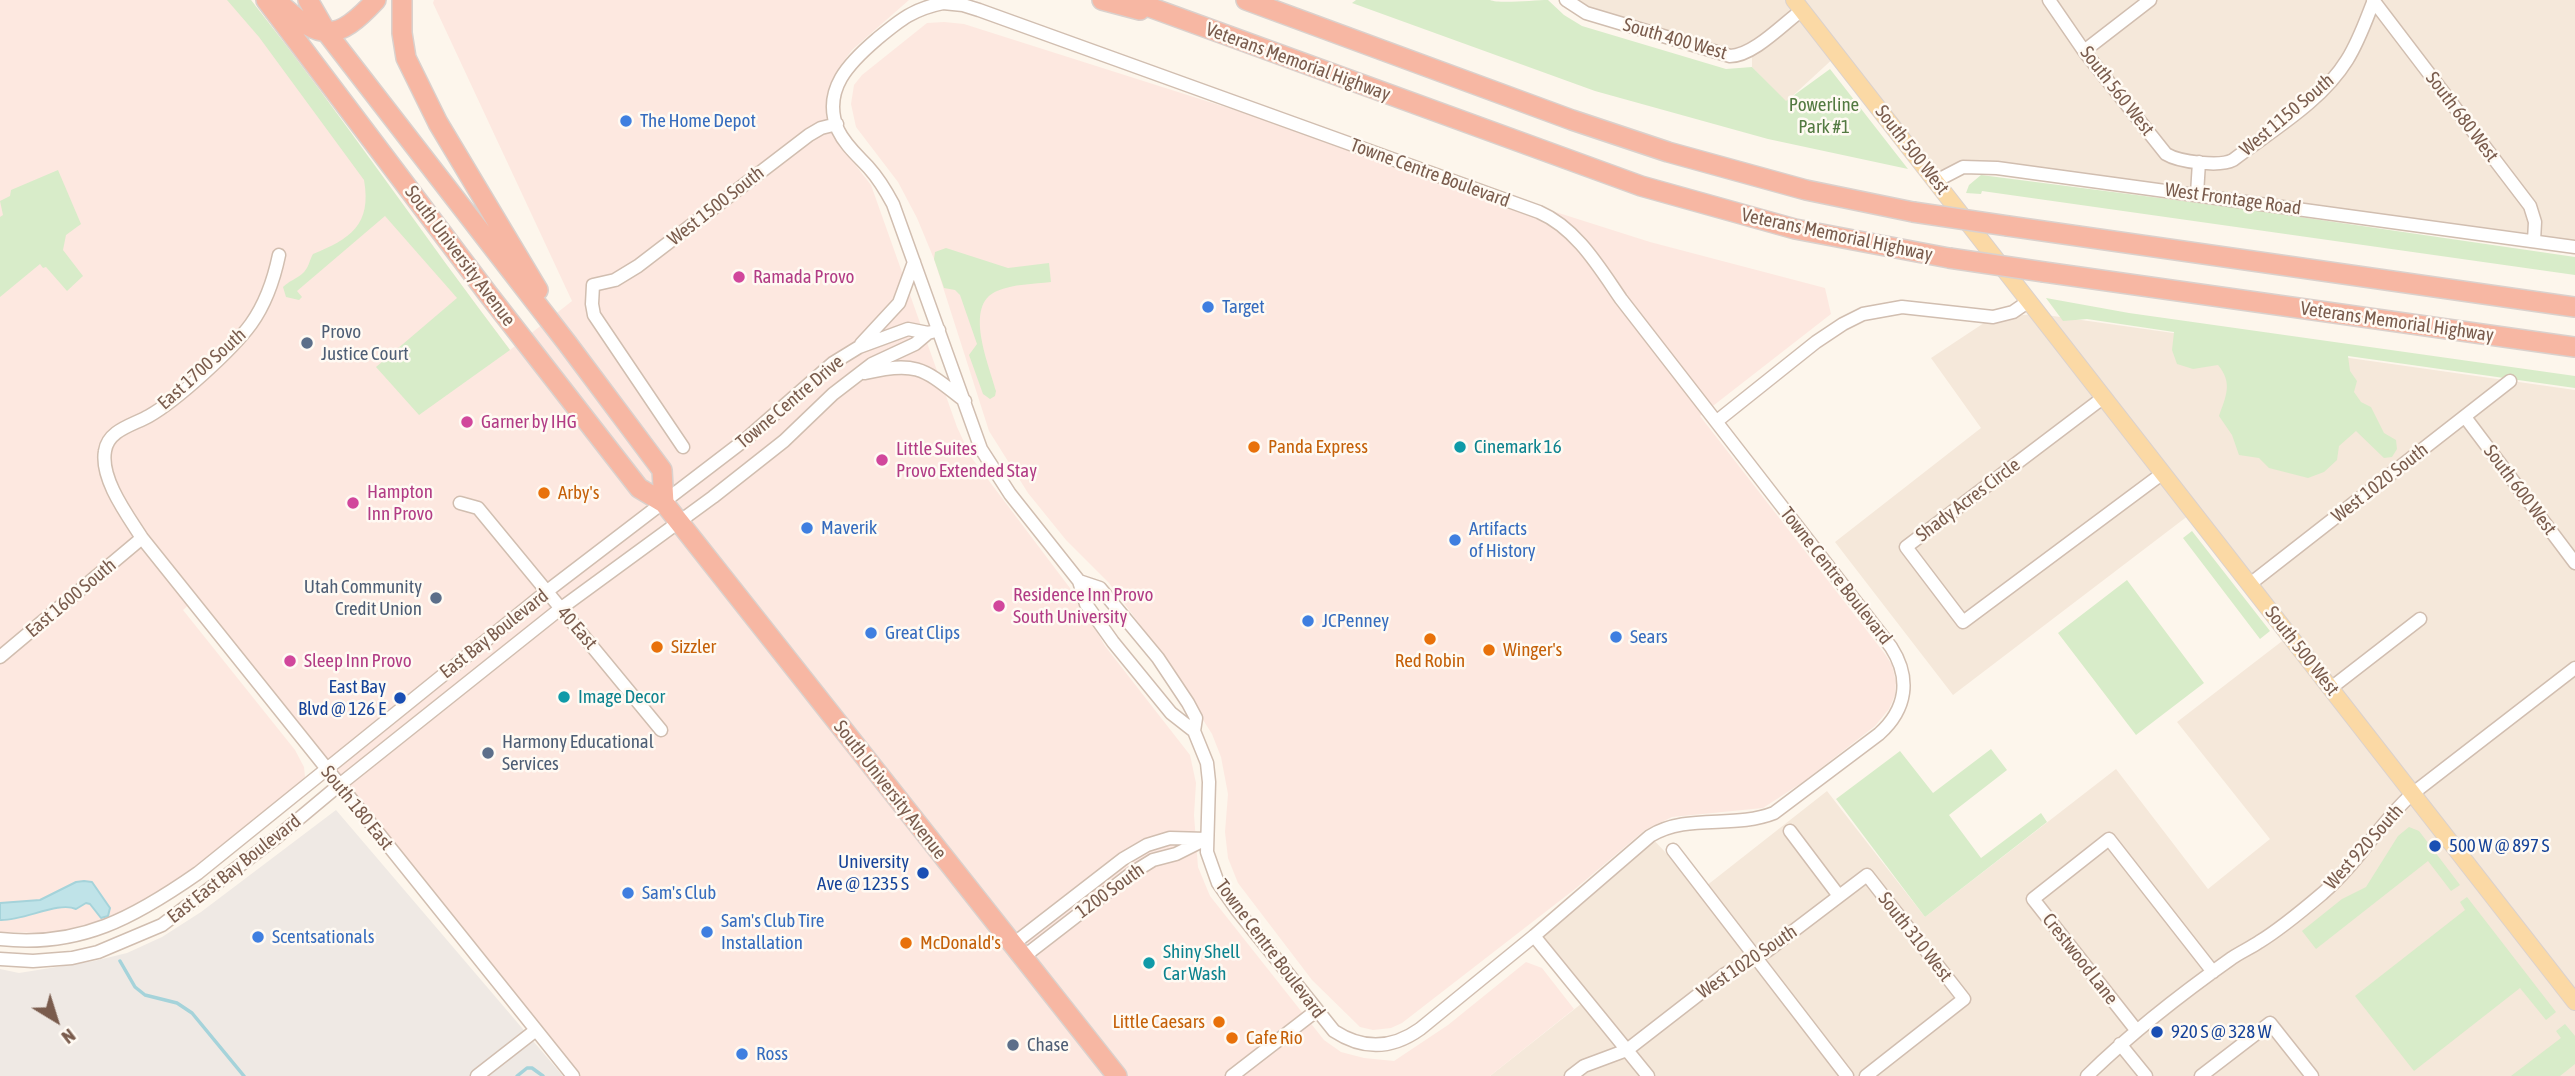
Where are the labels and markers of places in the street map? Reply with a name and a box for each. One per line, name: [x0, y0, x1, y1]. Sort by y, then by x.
place label: The Home Depot: [640, 110, 756, 132]
marker: The Home Depot: [618, 113, 634, 129]
place label: Ramada Provo: [753, 266, 855, 288]
marker: Ramada Provo: [731, 269, 747, 285]
place label: Target: [1222, 296, 1265, 318]
marker: Target: [1200, 299, 1216, 315]
place label: Provo Justice Court: [321, 321, 409, 365]
marker: Provo Justice Court: [299, 335, 315, 351]
place label: Garner by IHG: [481, 411, 577, 433]
marker: Garner by IHG: [459, 414, 475, 430]
place label: Panda Express: [1268, 436, 1368, 458]
place label: Cinemark 16: [1474, 436, 1562, 458]
place label: Little Suites Provo Extended Stay: [896, 438, 1037, 482]
marker: Panda Express: [1246, 439, 1262, 455]
marker: Cinemark 16: [1452, 439, 1468, 455]
marker: Little Suites Provo Extended Stay: [874, 452, 890, 468]
place label: Hampton Inn Provo: [367, 481, 433, 525]
place label: Arby's: [558, 482, 599, 504]
marker: Arby's: [536, 485, 552, 501]
marker: Hampton Inn Provo: [345, 495, 361, 511]
place label: Maverik: [821, 517, 877, 539]
place label: Artifacts of History: [1469, 518, 1536, 562]
marker: Maverik: [799, 520, 815, 536]
marker: Artifacts of History: [1447, 532, 1463, 548]
place label: Utah Community Credit Union: [304, 576, 422, 620]
place label: Residence Inn Provo South University: [1013, 584, 1153, 628]
marker: Utah Community Credit Union: [428, 590, 444, 606]
marker: Residence Inn Provo South University: [991, 598, 1007, 614]
place label: JCPenney: [1322, 610, 1389, 632]
marker: JCPenney: [1300, 613, 1316, 629]
place label: Great Clips: [885, 622, 960, 644]
marker: Great Clips: [863, 625, 879, 641]
place label: Sears: [1630, 626, 1668, 648]
marker: Sears: [1608, 629, 1624, 645]
marker: Red Robin: [1422, 631, 1438, 647]
place label: Sizzler: [671, 636, 716, 658]
marker: Sizzler: [649, 639, 665, 655]
place label: Winger's: [1503, 639, 1562, 661]
marker: Winger's: [1481, 642, 1497, 658]
place label: Sleep Inn Provo: [304, 650, 412, 672]
place label: Red Robin: [1395, 650, 1465, 672]
marker: Sleep Inn Provo: [282, 653, 298, 669]
place label: East Bay Blvd @ 126 E: [298, 676, 386, 720]
place label: Image Decor: [578, 686, 665, 708]
marker: Image Decor: [556, 689, 572, 705]
marker: East Bay Blvd @ 126 E: [392, 690, 408, 706]
place label: Harmony Educational Services: [502, 731, 654, 775]
marker: Harmony Educational Services: [480, 745, 496, 761]
place label: 500 W @ 897 S: [2449, 835, 2550, 857]
marker: 500 W @ 897 S: [2427, 838, 2443, 854]
place label: University Ave @ 1235 S: [817, 851, 909, 895]
marker: University Ave @ 1235 S: [915, 865, 931, 881]
place label: Sam's Club: [642, 882, 716, 904]
marker: Sam's Club: [620, 885, 636, 901]
place label: Sam's Club Tire Installation: [721, 910, 824, 954]
marker: Sam's Club Tire Installation: [699, 924, 715, 940]
place label: Scentsationals: [272, 926, 374, 948]
marker: Scentsationals: [250, 929, 266, 945]
place label: McDonald's: [920, 932, 1001, 954]
marker: McDonald's: [898, 935, 914, 951]
place label: Shiny Shell Car Wash: [1163, 941, 1240, 985]
marker: Shiny Shell Car Wash: [1141, 955, 1157, 971]
place label: Little Caesars: [1112, 1011, 1205, 1033]
marker: Little Caesars: [1211, 1014, 1227, 1030]
place label: 920 S @ 328 W: [2171, 1021, 2272, 1043]
marker: 920 S @ 328 W: [2149, 1024, 2165, 1040]
place label: Cafe Rio: [1246, 1027, 1303, 1049]
marker: Cafe Rio: [1224, 1030, 1240, 1046]
place label: Chase: [1027, 1034, 1069, 1056]
marker: Chase: [1005, 1037, 1021, 1053]
place label: Ross: [756, 1043, 788, 1065]
marker: Ross: [734, 1046, 750, 1062]

